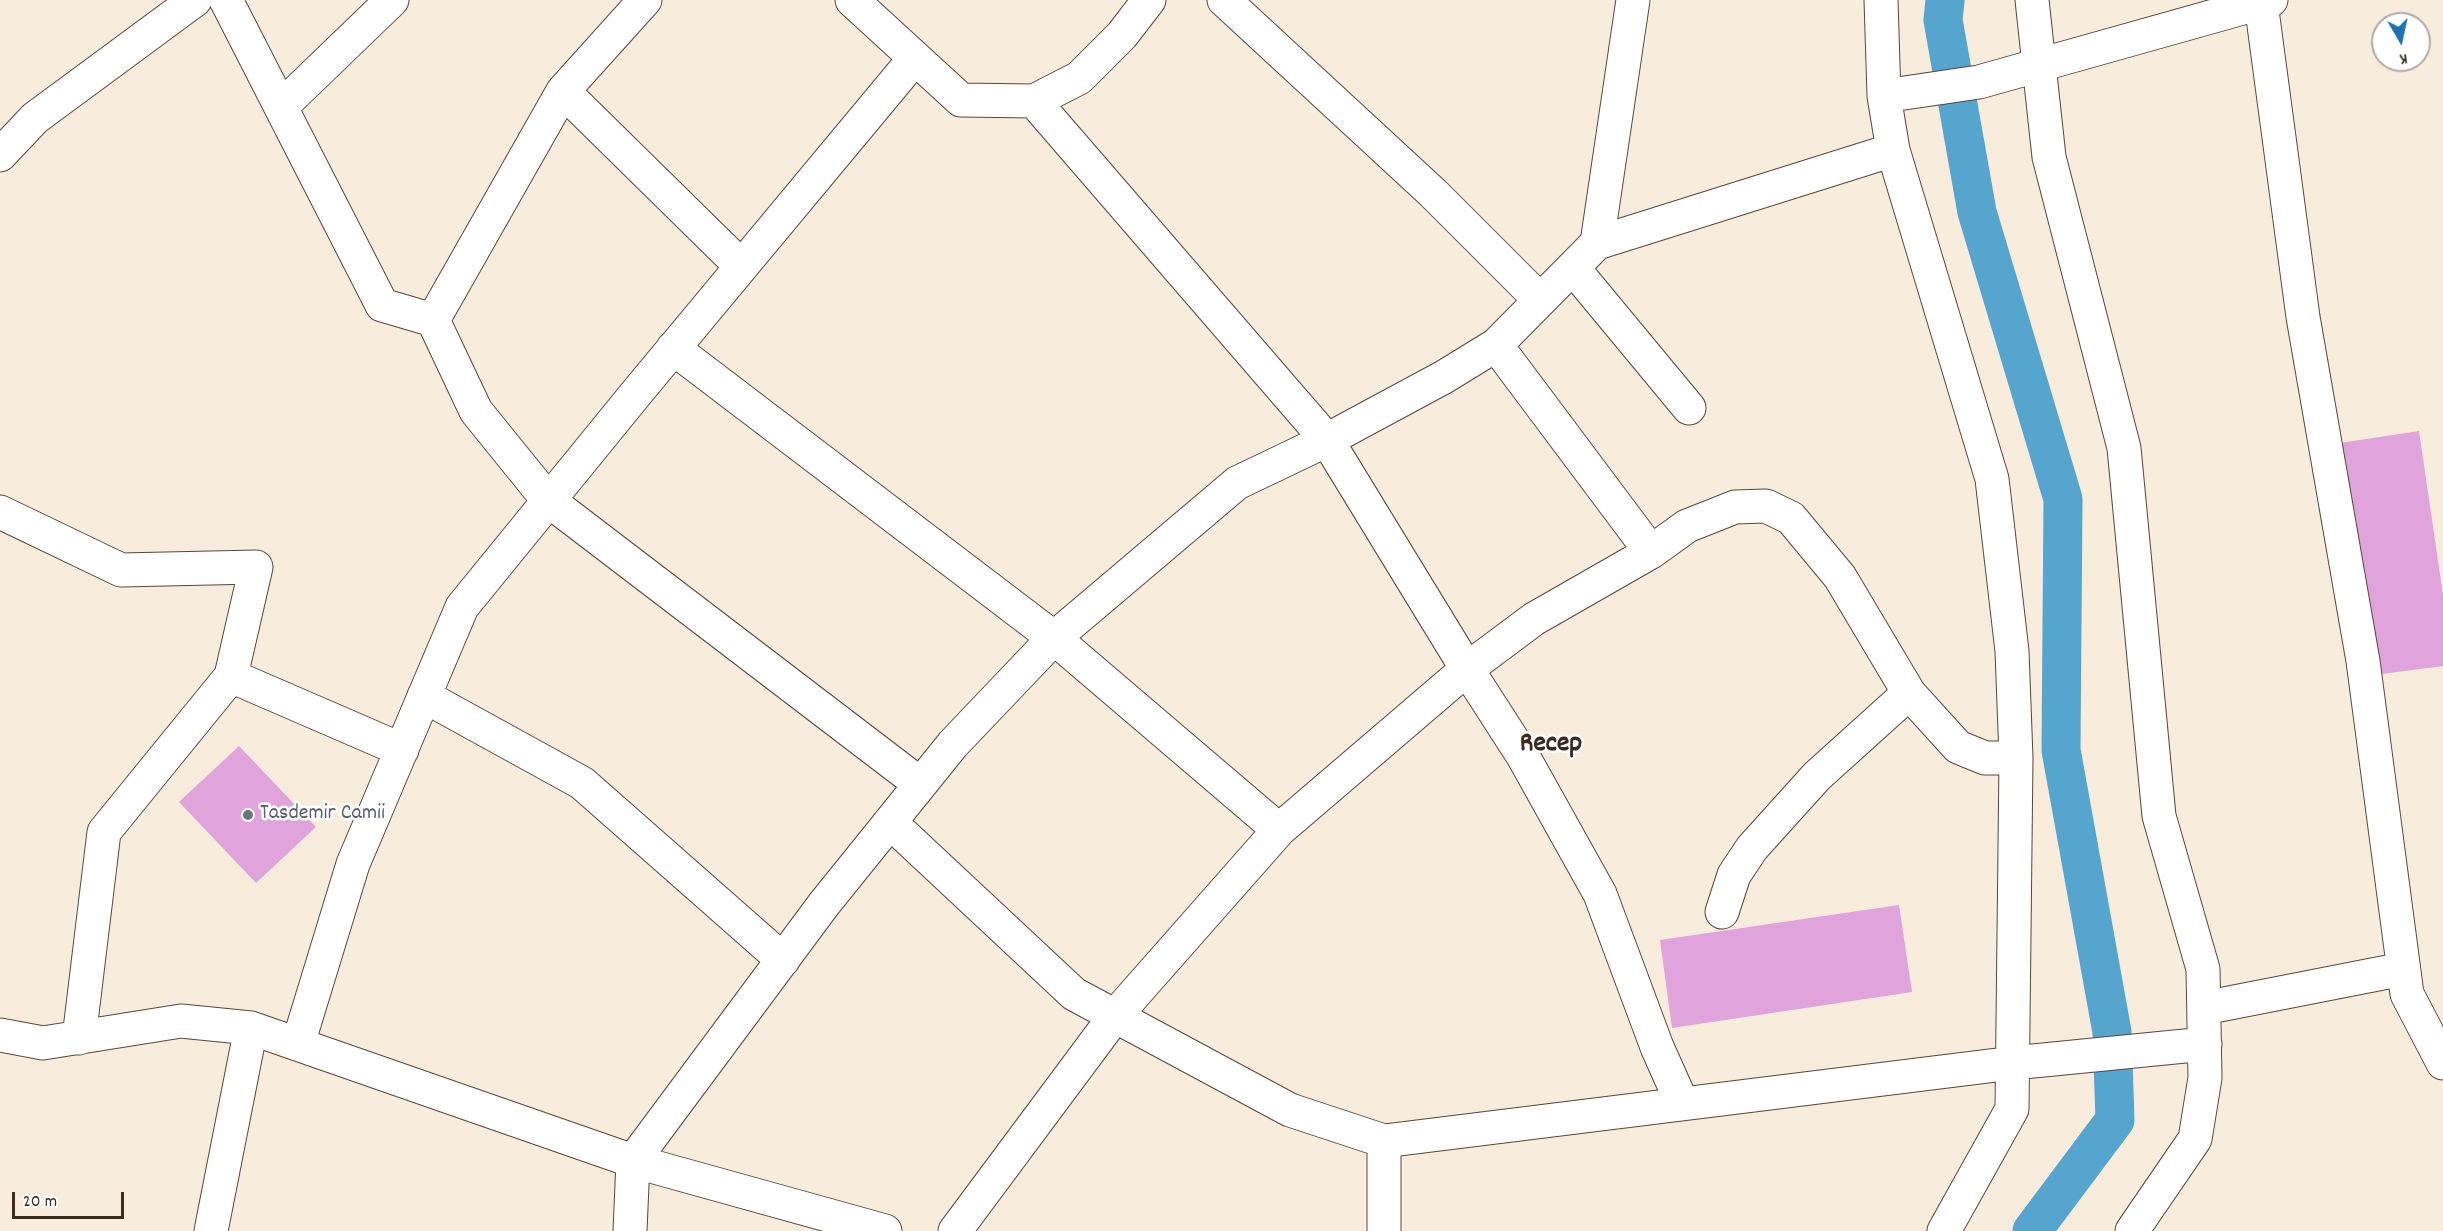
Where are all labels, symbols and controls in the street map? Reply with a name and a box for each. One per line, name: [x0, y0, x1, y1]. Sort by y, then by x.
north arrow: [2371, 12, 2431, 72]
text: K: [2398, 46, 2409, 70]
district label: Recep: [1520, 729, 1582, 763]
place label: Tasdemir Camii: [260, 802, 385, 828]
marker: Tasdemir Camii: [241, 808, 255, 822]
scale bar: [15, 1180, 128, 1218]
text: 20 m: [23, 1190, 57, 1215]

